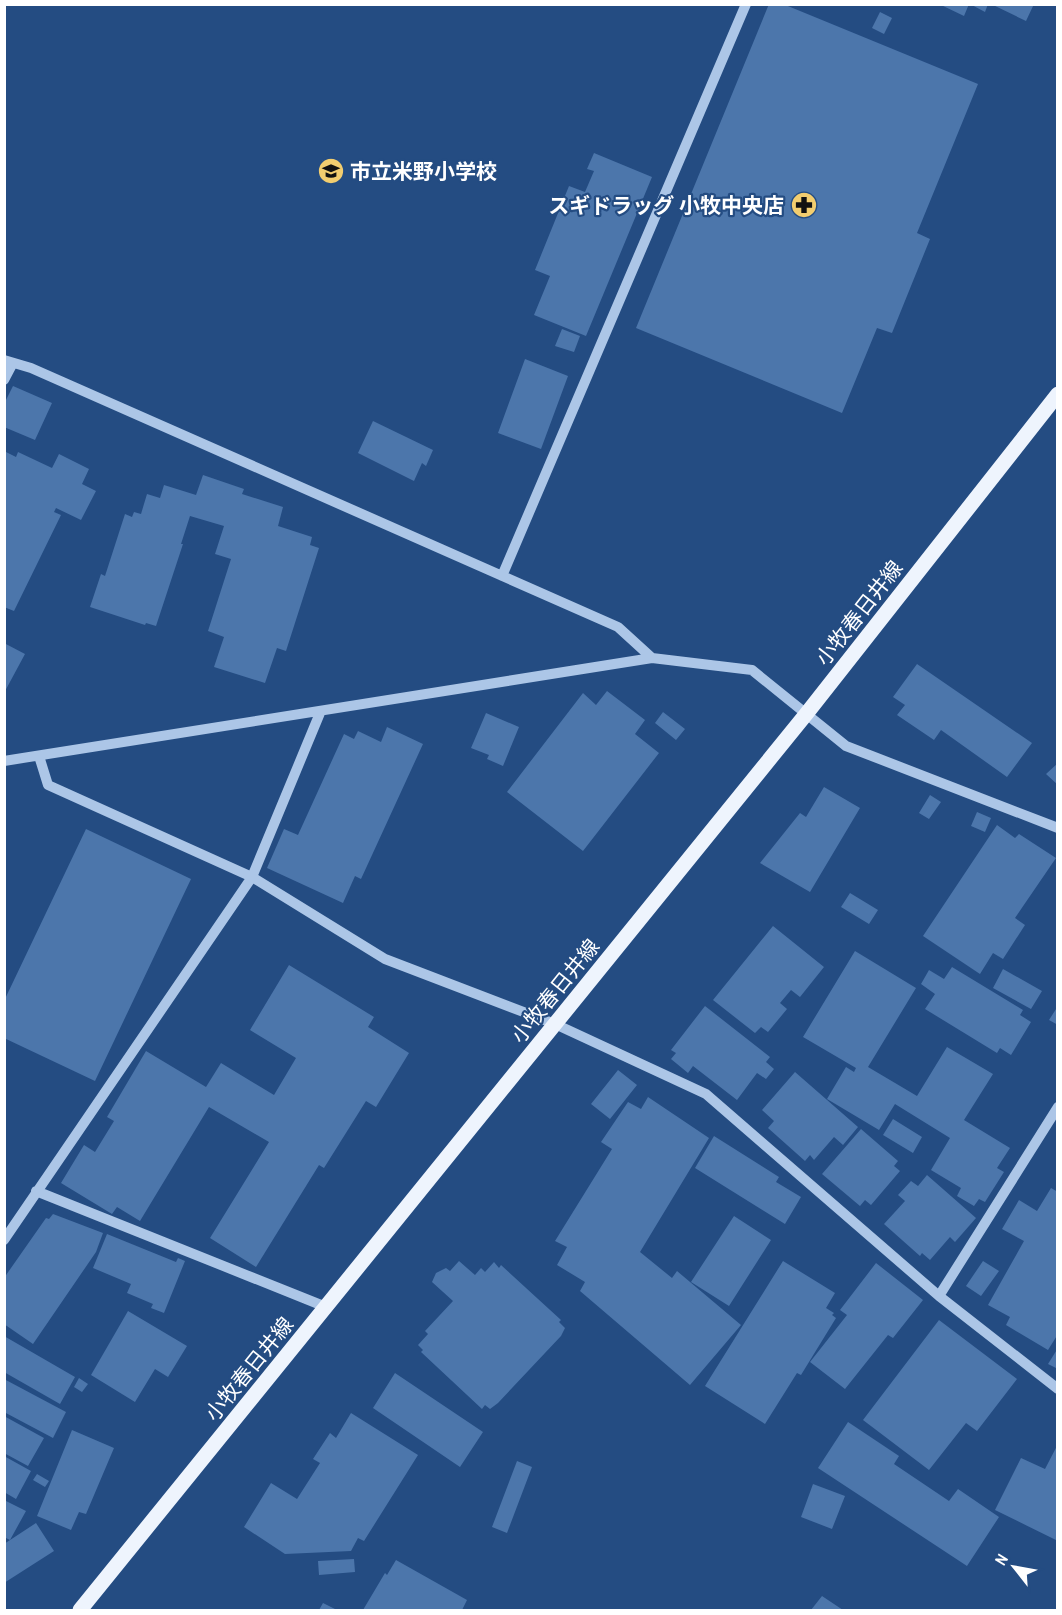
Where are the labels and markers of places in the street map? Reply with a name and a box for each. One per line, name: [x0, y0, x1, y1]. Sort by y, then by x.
school or university icon: 市立米野小学校: [316, 156, 346, 186]
place label: 市立米野小学校: [350, 157, 497, 186]
pharmacy icon: スギドラッグ 小牧中央店: [789, 190, 819, 220]
place label: スギドラッグ 小牧中央店: [548, 191, 784, 220]

